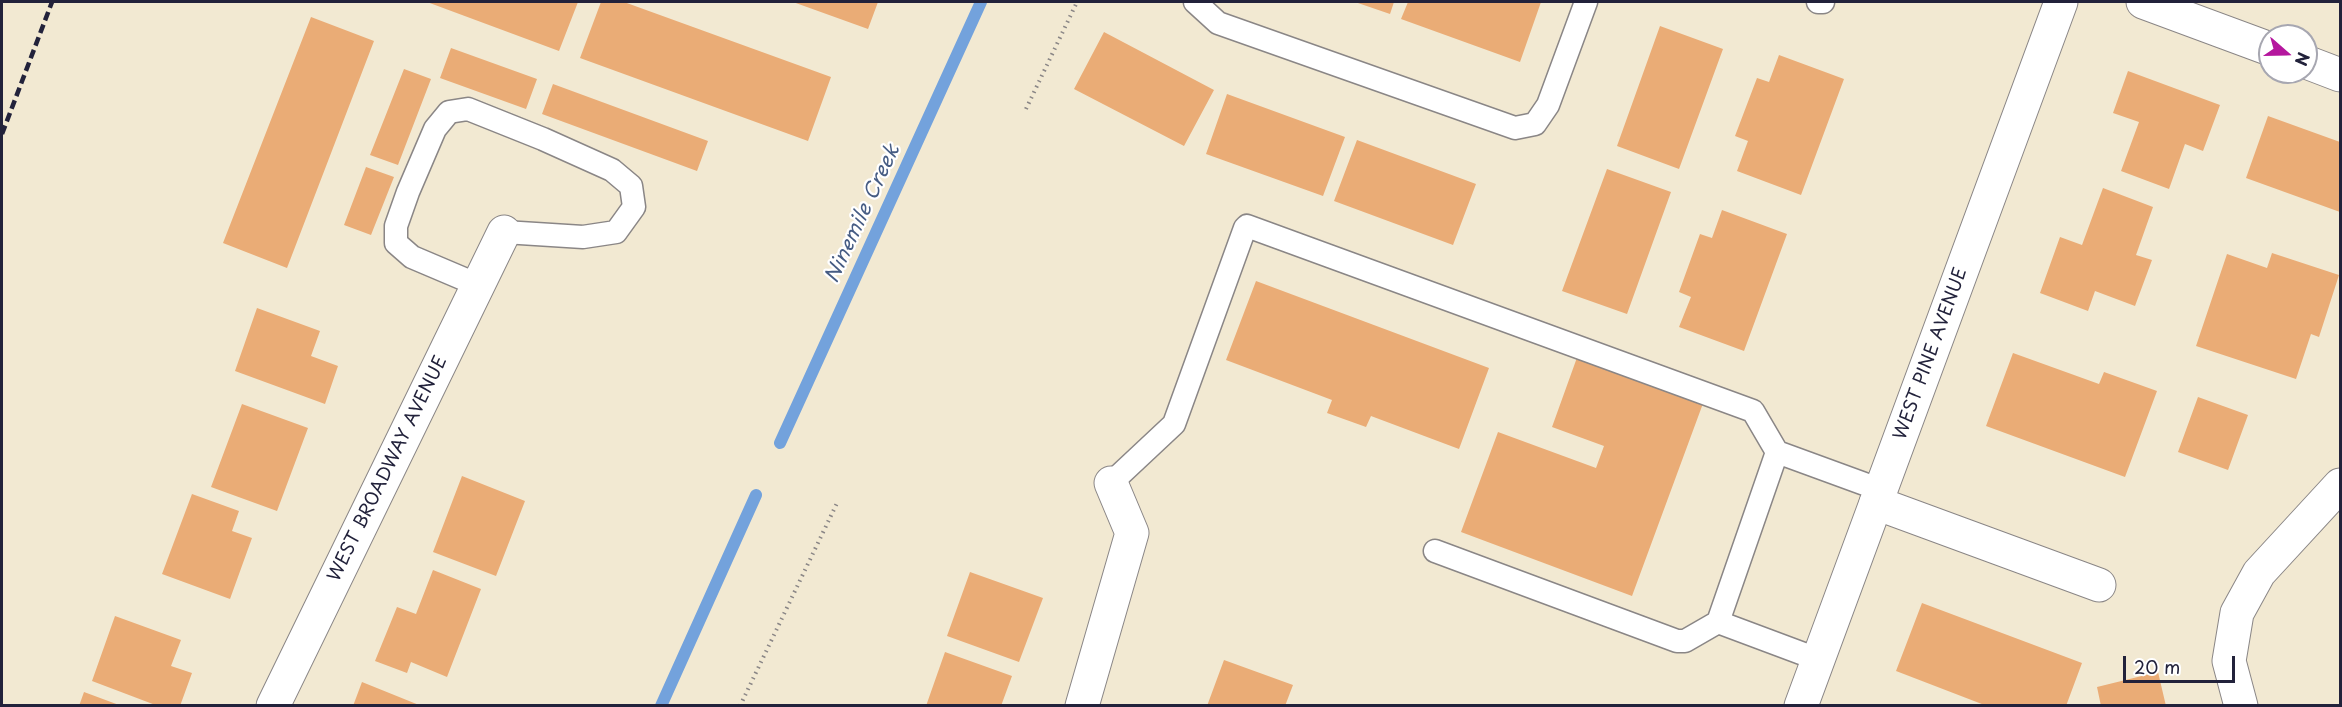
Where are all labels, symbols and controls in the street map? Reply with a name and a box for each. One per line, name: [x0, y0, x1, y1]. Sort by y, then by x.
north arrow: [2258, 24, 2318, 84]
text: N: [2290, 49, 2316, 70]
water label: Ninemile Creek: [821, 141, 905, 287]
street label: WEST PINE AVENUE: [1890, 265, 1972, 443]
street label: WEST BROADWAY AVENUE: [324, 353, 452, 585]
scale bar: [2126, 644, 2238, 682]
text: 20 m: [2134, 653, 2180, 680]

